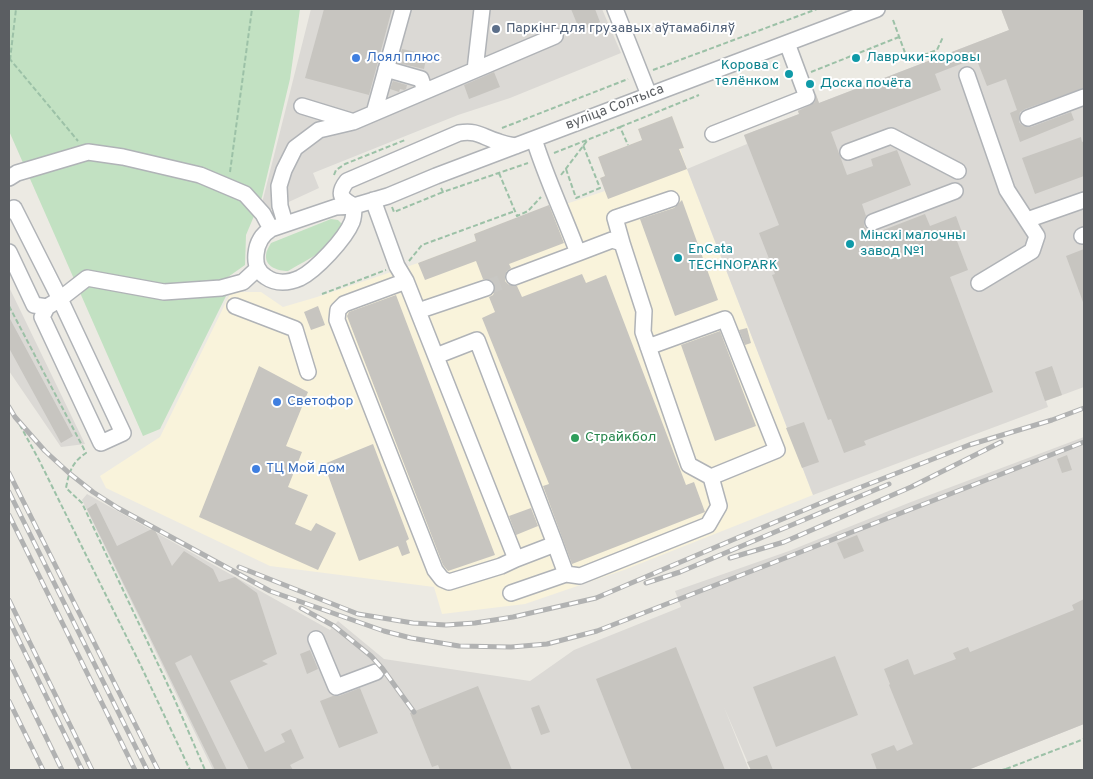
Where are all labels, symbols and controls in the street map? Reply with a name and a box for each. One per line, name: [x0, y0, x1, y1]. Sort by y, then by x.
place label: Паркінг для грузавых аўтамабіляў: [506, 21, 735, 37]
marker: Паркінг для грузавых аўтамабіляў: [490, 23, 502, 35]
place label: Лоял плюс: [366, 50, 440, 66]
place label: Лаврчки-коровы: [866, 50, 980, 66]
marker: Лоял плюс: [350, 52, 362, 64]
marker: Лаврчки-коровы: [850, 52, 862, 64]
place label: Корова с телёнком: [715, 58, 779, 90]
marker: Корова с телёнком: [783, 68, 795, 80]
place label: Доска почёта: [820, 76, 911, 92]
marker: Доска почёта: [804, 78, 816, 90]
street label: вуліца Солтыса: [563, 82, 667, 134]
place label: Мінскі малочны завод №1: [860, 228, 966, 260]
marker: Мінскі малочны завод №1: [844, 238, 856, 250]
place label: EnCata TECHNOPARK: [688, 242, 778, 274]
marker: EnCata TECHNOPARK: [672, 252, 684, 264]
place label: Светофор: [287, 394, 353, 410]
marker: Светофор: [271, 396, 283, 408]
place label: Страйкбол: [585, 430, 656, 446]
marker: Страйкбол: [569, 432, 581, 444]
place label: ТЦ Мой дом: [266, 461, 345, 477]
marker: ТЦ Мой дом: [250, 463, 262, 475]

